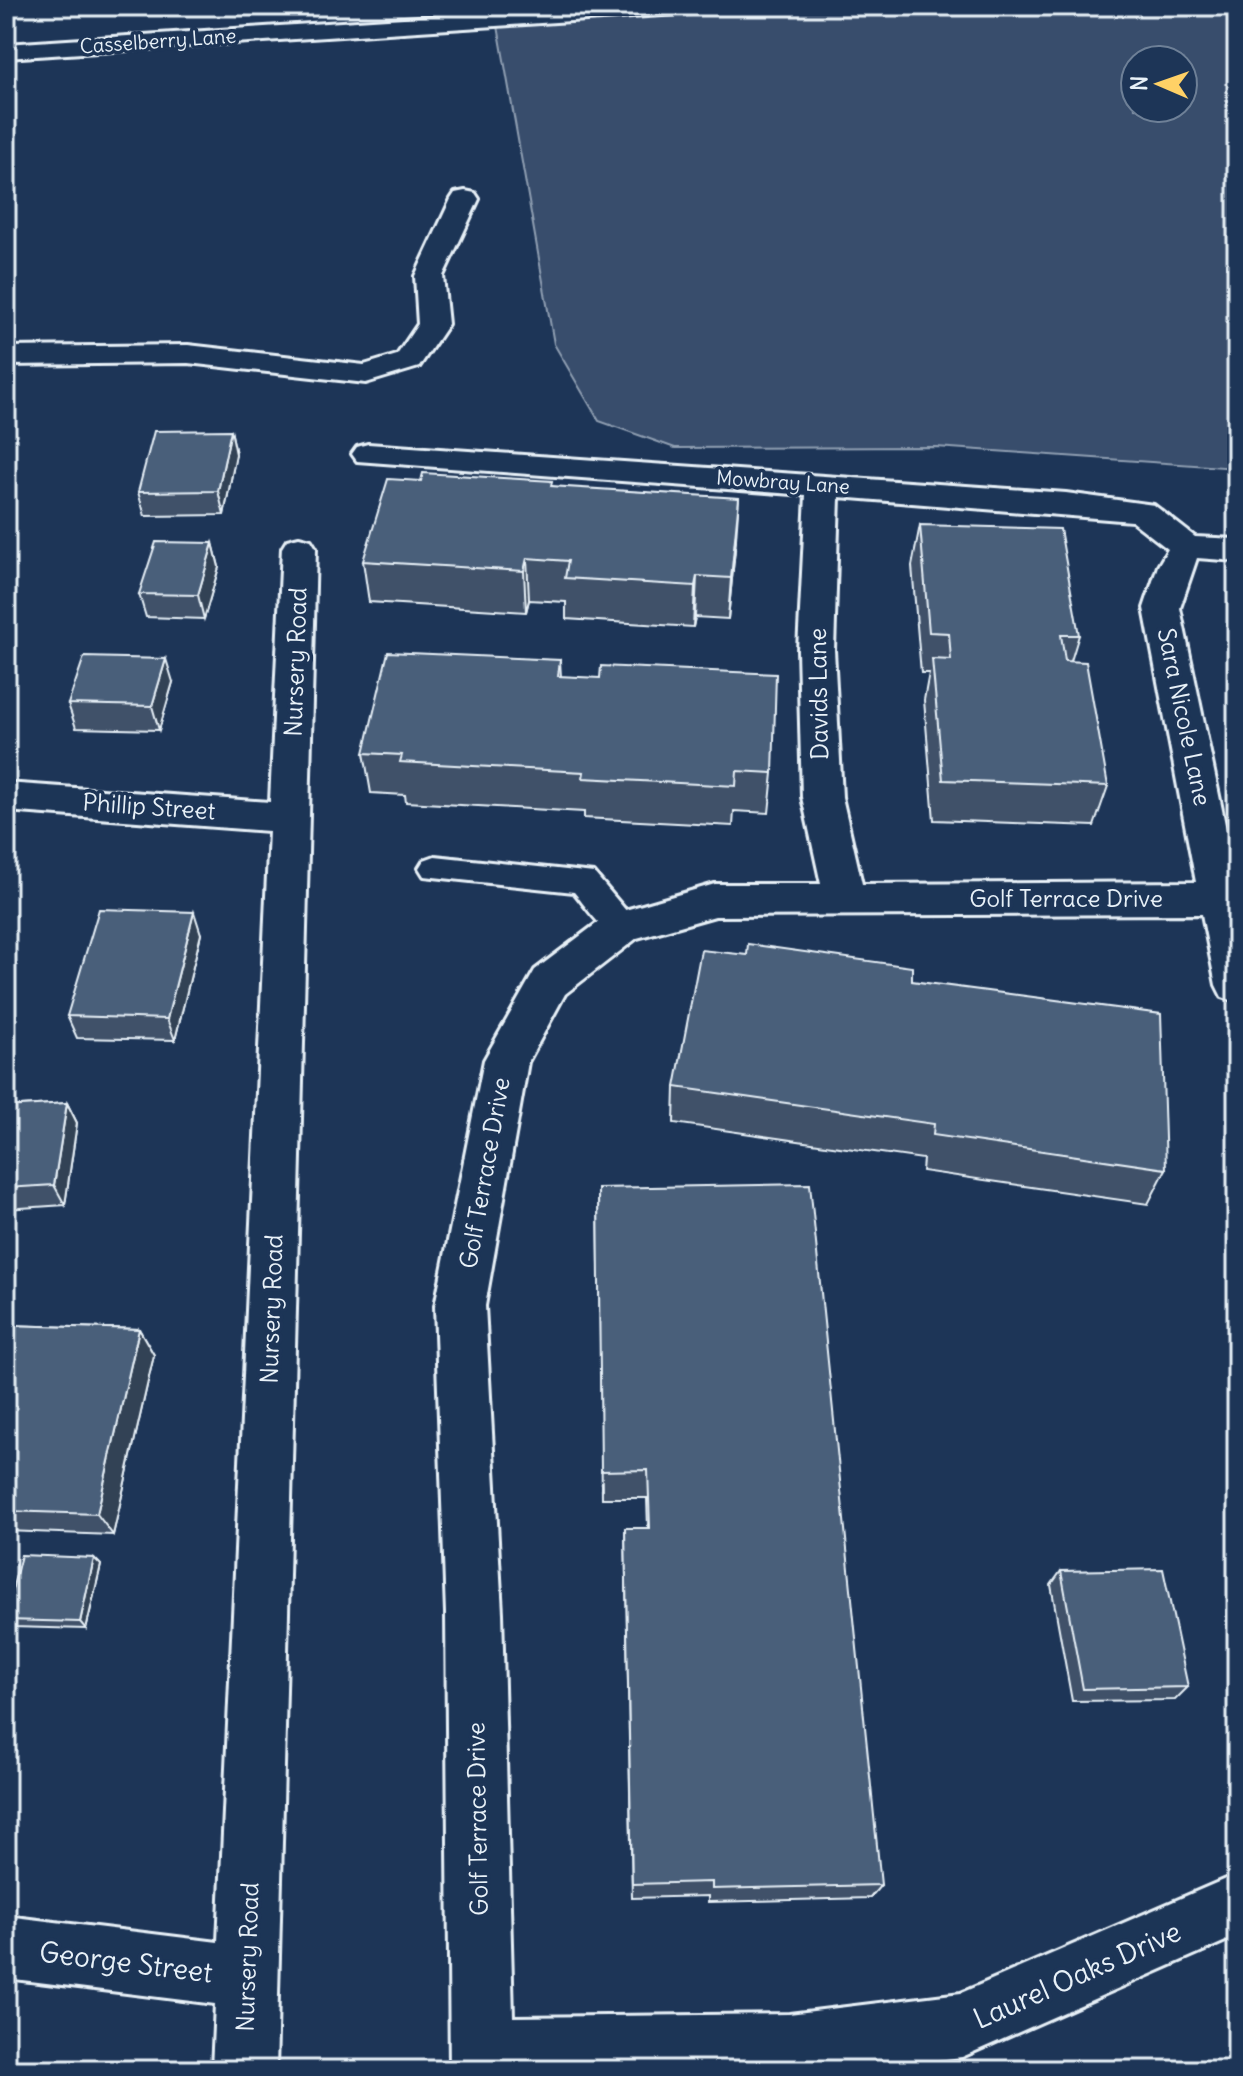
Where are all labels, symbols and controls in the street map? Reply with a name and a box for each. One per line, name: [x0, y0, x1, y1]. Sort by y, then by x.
street label: Casselberry Lane: [79, 23, 237, 58]
north arrow: [1119, 44, 1199, 124]
text: N: [1125, 75, 1153, 91]
street label: Mowbray Lane: [715, 464, 851, 499]
street label: Nursery Road: [277, 587, 313, 737]
street label: Sara Nicole Lane: [1152, 625, 1218, 808]
street label: Davids Lane: [802, 628, 834, 760]
street label: Phillip Street: [82, 786, 217, 826]
street label: Golf Terrace Drive: [969, 883, 1163, 913]
street label: Golf Terrace Drive: [452, 1075, 516, 1271]
street label: Nursery Road: [253, 1234, 289, 1384]
street label: Golf Terrace Drive: [460, 1722, 494, 1916]
street label: Nursery Road: [229, 1882, 265, 2032]
street label: Laurel Oaks Drive: [968, 1913, 1186, 2037]
street label: George Street: [37, 1934, 215, 1990]

